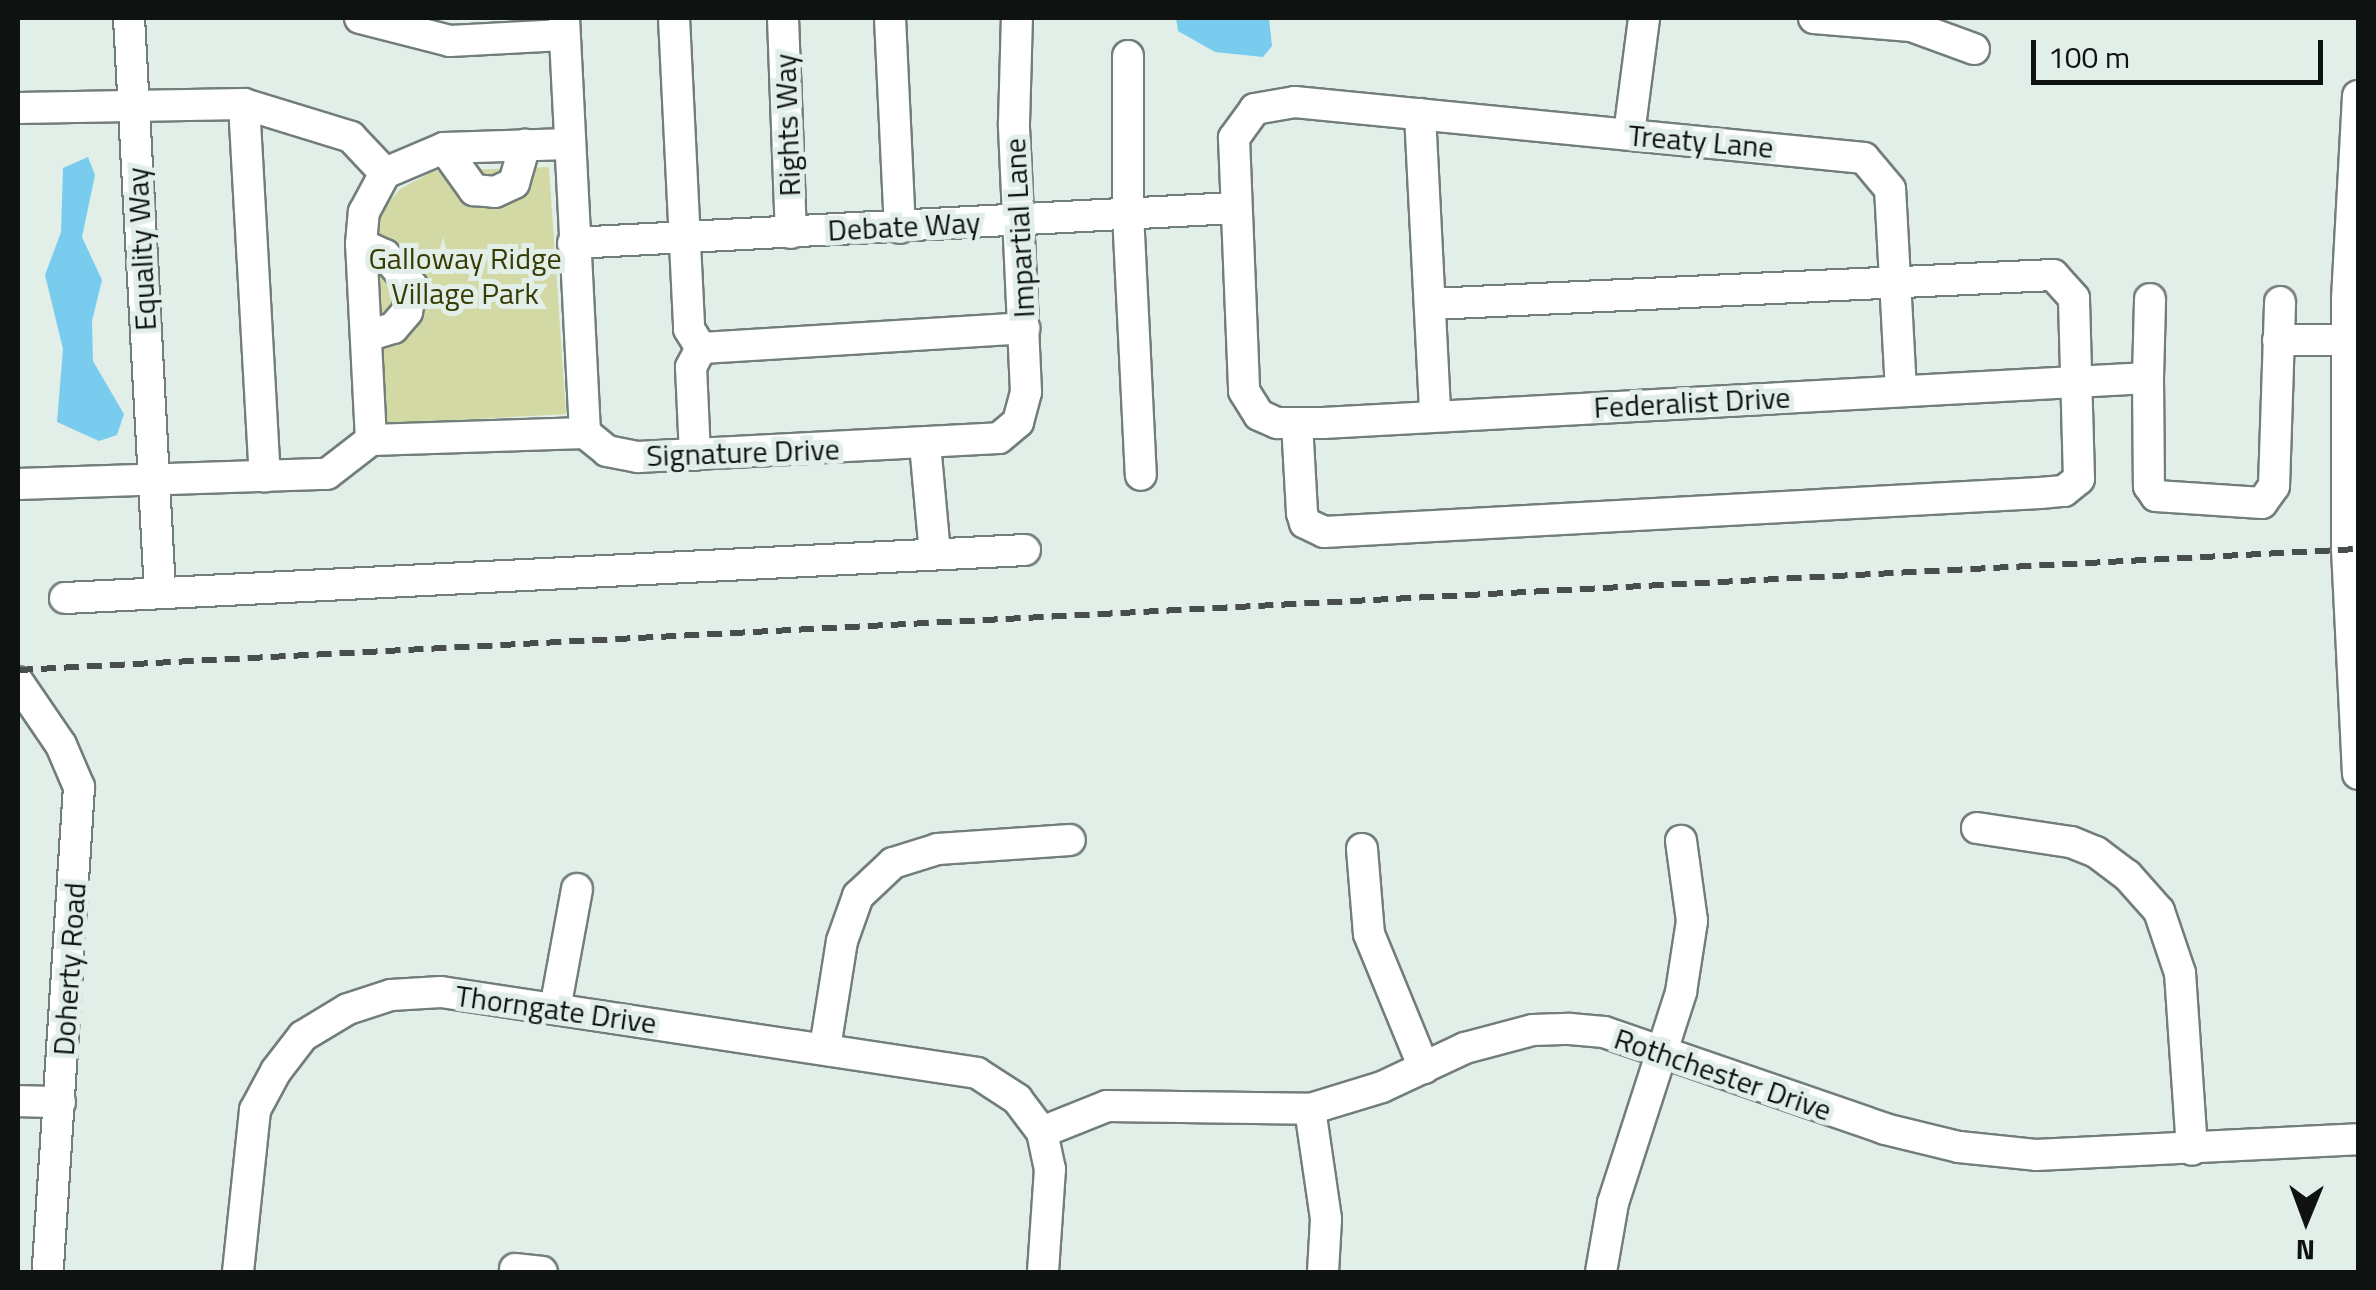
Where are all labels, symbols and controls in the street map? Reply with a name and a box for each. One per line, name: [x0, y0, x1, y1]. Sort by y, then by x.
scale bar: [2036, 20, 2328, 82]
text: 100 m: [2048, 34, 2130, 80]
street label: Rights Way: [767, 53, 807, 197]
street label: Treaty Lane: [1627, 117, 1775, 165]
street label: Impartial Lane: [996, 137, 1042, 319]
street label: Equality Way: [119, 166, 163, 332]
street label: Debate Way: [827, 204, 981, 248]
park label: Galloway Ridge Village Park: [368, 240, 562, 310]
street label: Federalist Drive: [1593, 379, 1791, 425]
street label: Signature Drive: [646, 431, 840, 473]
street label: Doherty Road: [45, 881, 93, 1057]
street label: Thorngate Drive: [453, 977, 659, 1041]
street label: Rothchester Drive: [1610, 1020, 1836, 1128]
north arrow: [2256, 1170, 2356, 1270]
text: N: [2295, 1229, 2316, 1272]

